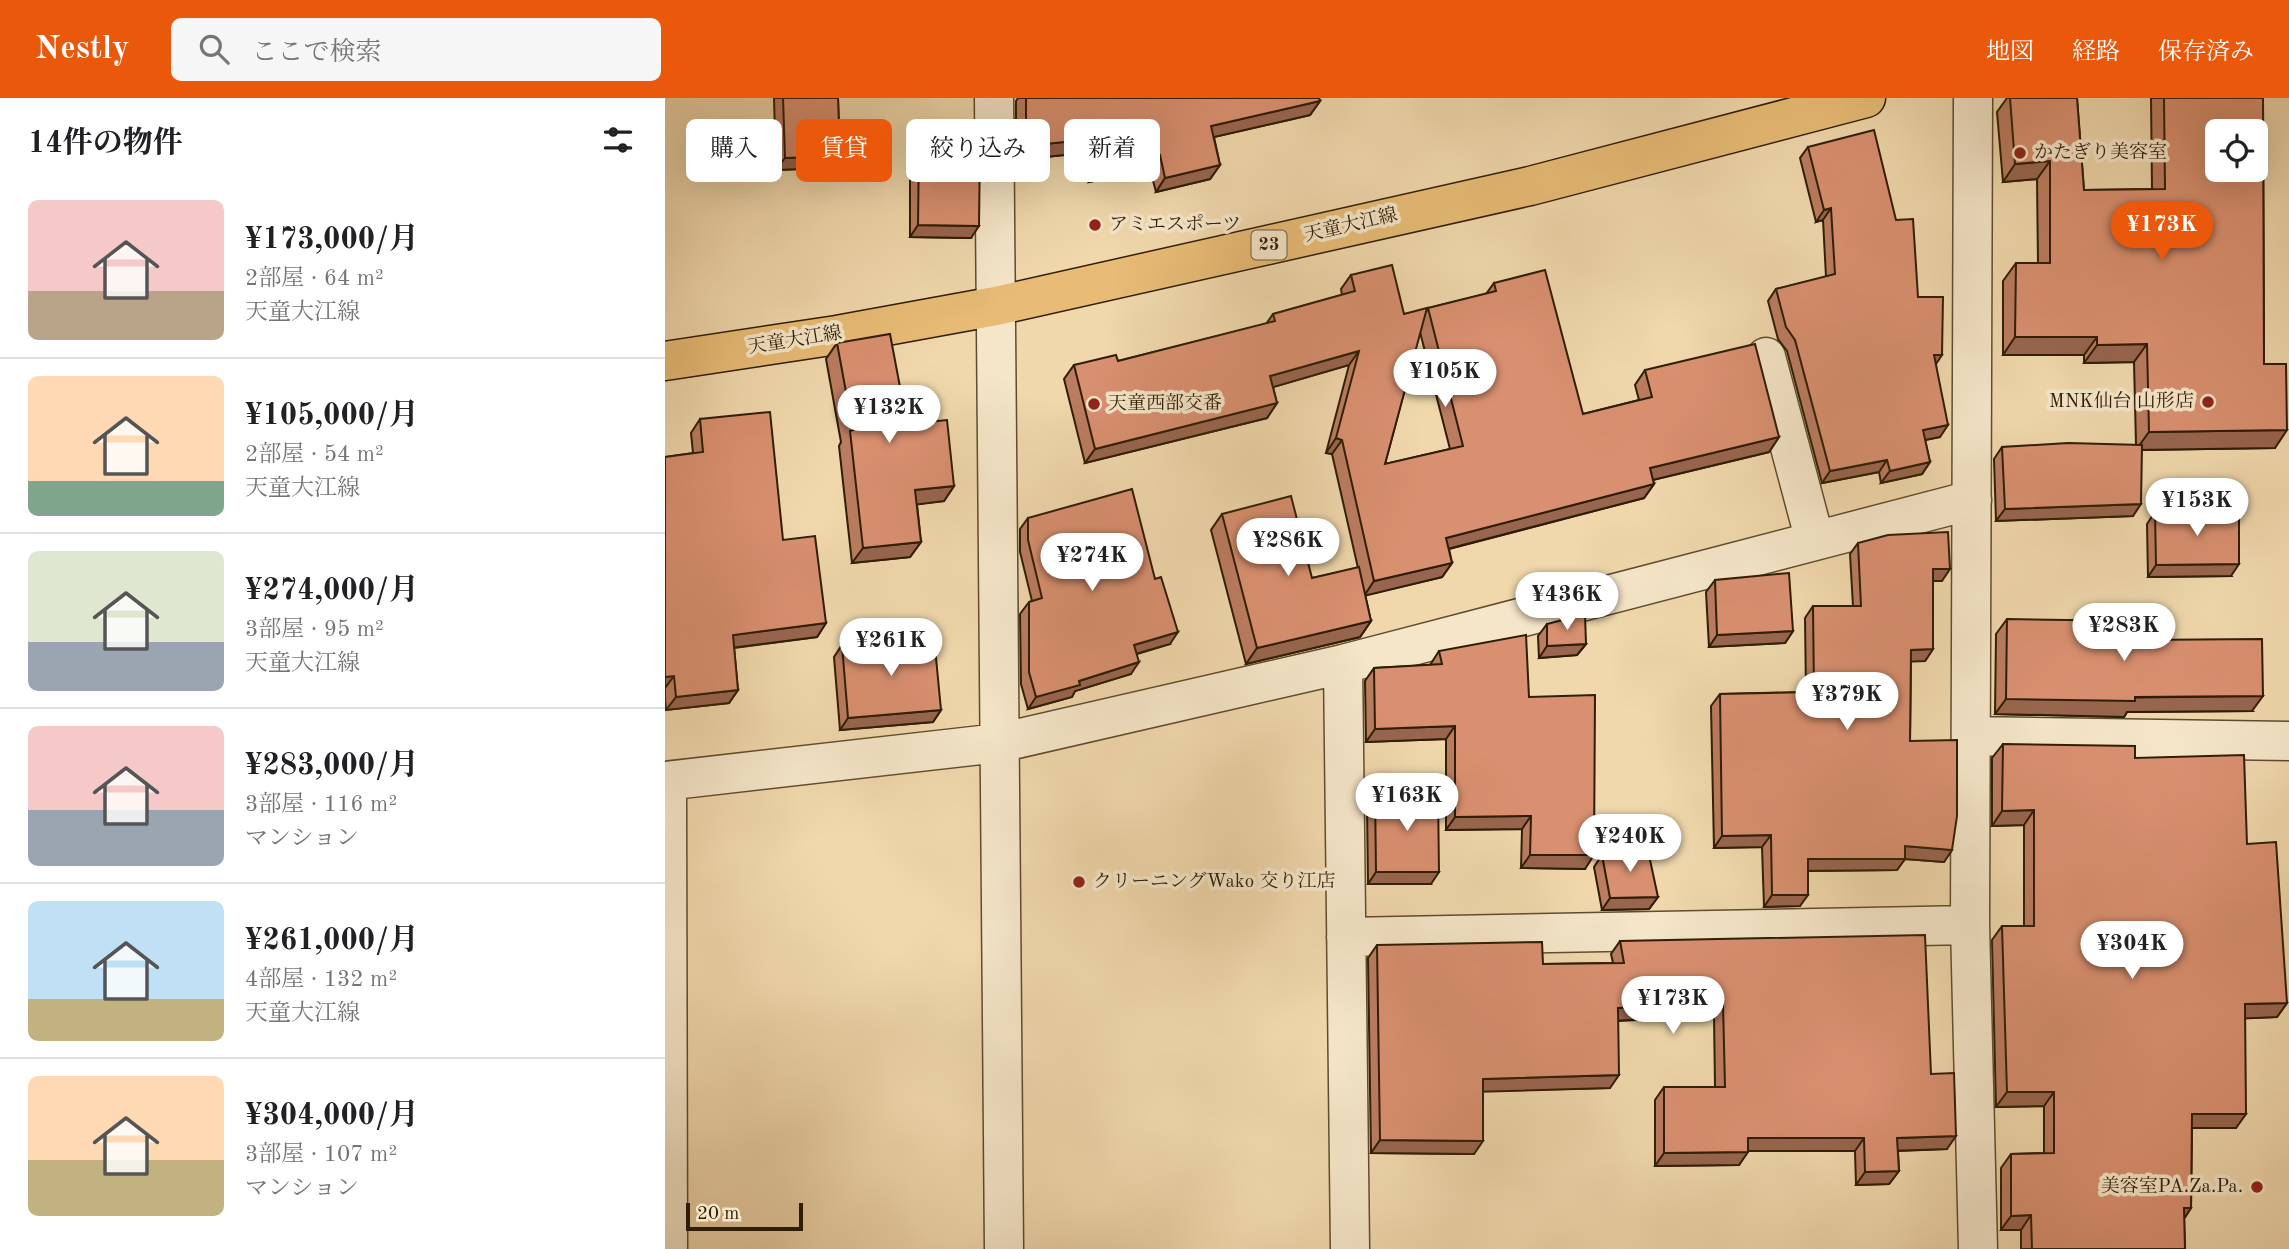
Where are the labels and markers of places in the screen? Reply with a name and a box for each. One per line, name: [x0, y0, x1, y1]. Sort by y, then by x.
place label: かたぎり美容室: [2034, 142, 2167, 163]
marker: かたぎり美容室: [2012, 145, 2028, 161]
pin: ¥173K: [2113, 202, 2211, 262]
place label: アミエスポーツ: [1109, 214, 1241, 235]
marker: アミエスポーツ: [1087, 217, 1103, 233]
pin: ¥105K: [1396, 350, 1494, 409]
pin: ¥132K: [840, 386, 938, 445]
place label: MNK仙台 山形店: [2049, 390, 2194, 412]
place label: 天童西部交番: [1108, 393, 1222, 414]
marker: MNK仙台 山形店: [2200, 394, 2216, 410]
marker: 天童西部交番: [1086, 396, 1102, 412]
pin: ¥153K: [2148, 478, 2246, 538]
pin: ¥286K: [1239, 518, 1337, 578]
pin: ¥274K: [1043, 533, 1141, 593]
pin: ¥436K: [1518, 573, 1616, 632]
pin: ¥283K: [2075, 603, 2173, 663]
pin: ¥261K: [842, 618, 940, 678]
pin: ¥379K: [1798, 672, 1896, 732]
pin: ¥163K: [1358, 774, 1456, 833]
pin: ¥240K: [1581, 814, 1679, 874]
place label: クリーニングWako 交り江店: [1093, 871, 1335, 892]
marker: クリーニングWako 交り江店: [1071, 874, 1087, 890]
pin: ¥304K: [2083, 922, 2181, 981]
pin: ¥173K: [1624, 976, 1722, 1036]
place label: 美容室PA.Za.Pa.: [2101, 1176, 2243, 1197]
marker: 美容室PA.Za.Pa.: [2249, 1179, 2265, 1195]

